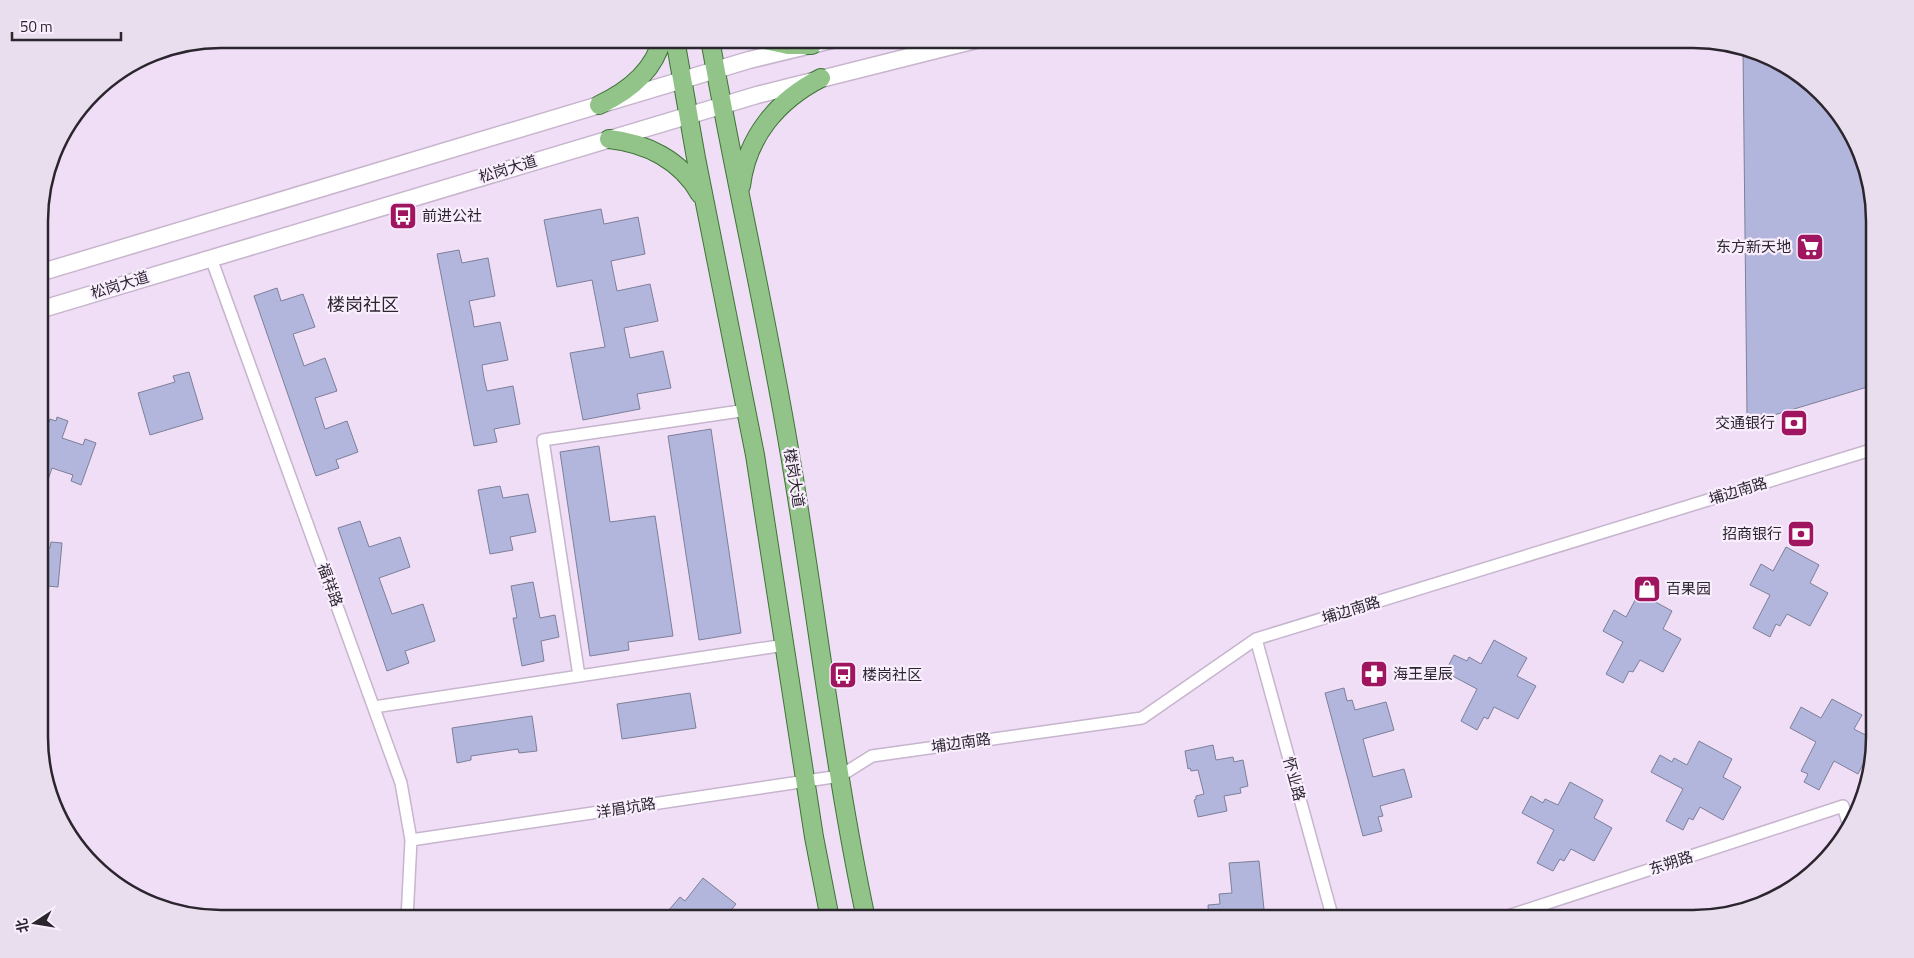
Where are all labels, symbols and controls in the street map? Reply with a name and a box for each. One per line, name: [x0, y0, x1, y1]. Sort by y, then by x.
scale bar: [12, 10, 121, 42]
text: 50 m: [20, 15, 53, 38]
street label: 松岗大道: [476, 149, 540, 188]
bus stop icon: 前进公社: [388, 201, 418, 231]
place label: 前进公社: [422, 204, 482, 227]
supermarket icon: 东方新天地: [1795, 232, 1825, 262]
place label: 东方新天地: [1716, 235, 1791, 258]
street label: 松岗大道: [88, 265, 152, 304]
district label: 楼岗社区: [327, 291, 399, 318]
bank icon: 交通银行: [1779, 408, 1809, 438]
place label: 交通银行: [1715, 411, 1775, 434]
street label: 楼岗大道: [778, 446, 811, 509]
street label: 埔边南路: [1706, 471, 1770, 510]
bank icon: 招商银行: [1786, 519, 1816, 549]
place label: 招商银行: [1722, 522, 1782, 545]
street label: 福祥路: [312, 560, 349, 610]
shop icon: 百果园: [1632, 574, 1662, 604]
place label: 百果园: [1666, 577, 1711, 600]
street label: 埔边南路: [1319, 590, 1383, 629]
pharmacy icon: 海王星辰: [1359, 659, 1389, 689]
bus stop icon: 楼岗社区: [828, 660, 858, 690]
place label: 海王星辰: [1393, 662, 1453, 685]
place label: 楼岗社区: [862, 663, 922, 686]
street label: 埔边南路: [930, 727, 992, 758]
street label: 怀业路: [1278, 754, 1311, 804]
street label: 洋眉坑路: [594, 791, 657, 824]
street label: 东朔路: [1646, 845, 1696, 880]
north arrow: [10, 898, 60, 948]
text: 北: [10, 917, 34, 935]

